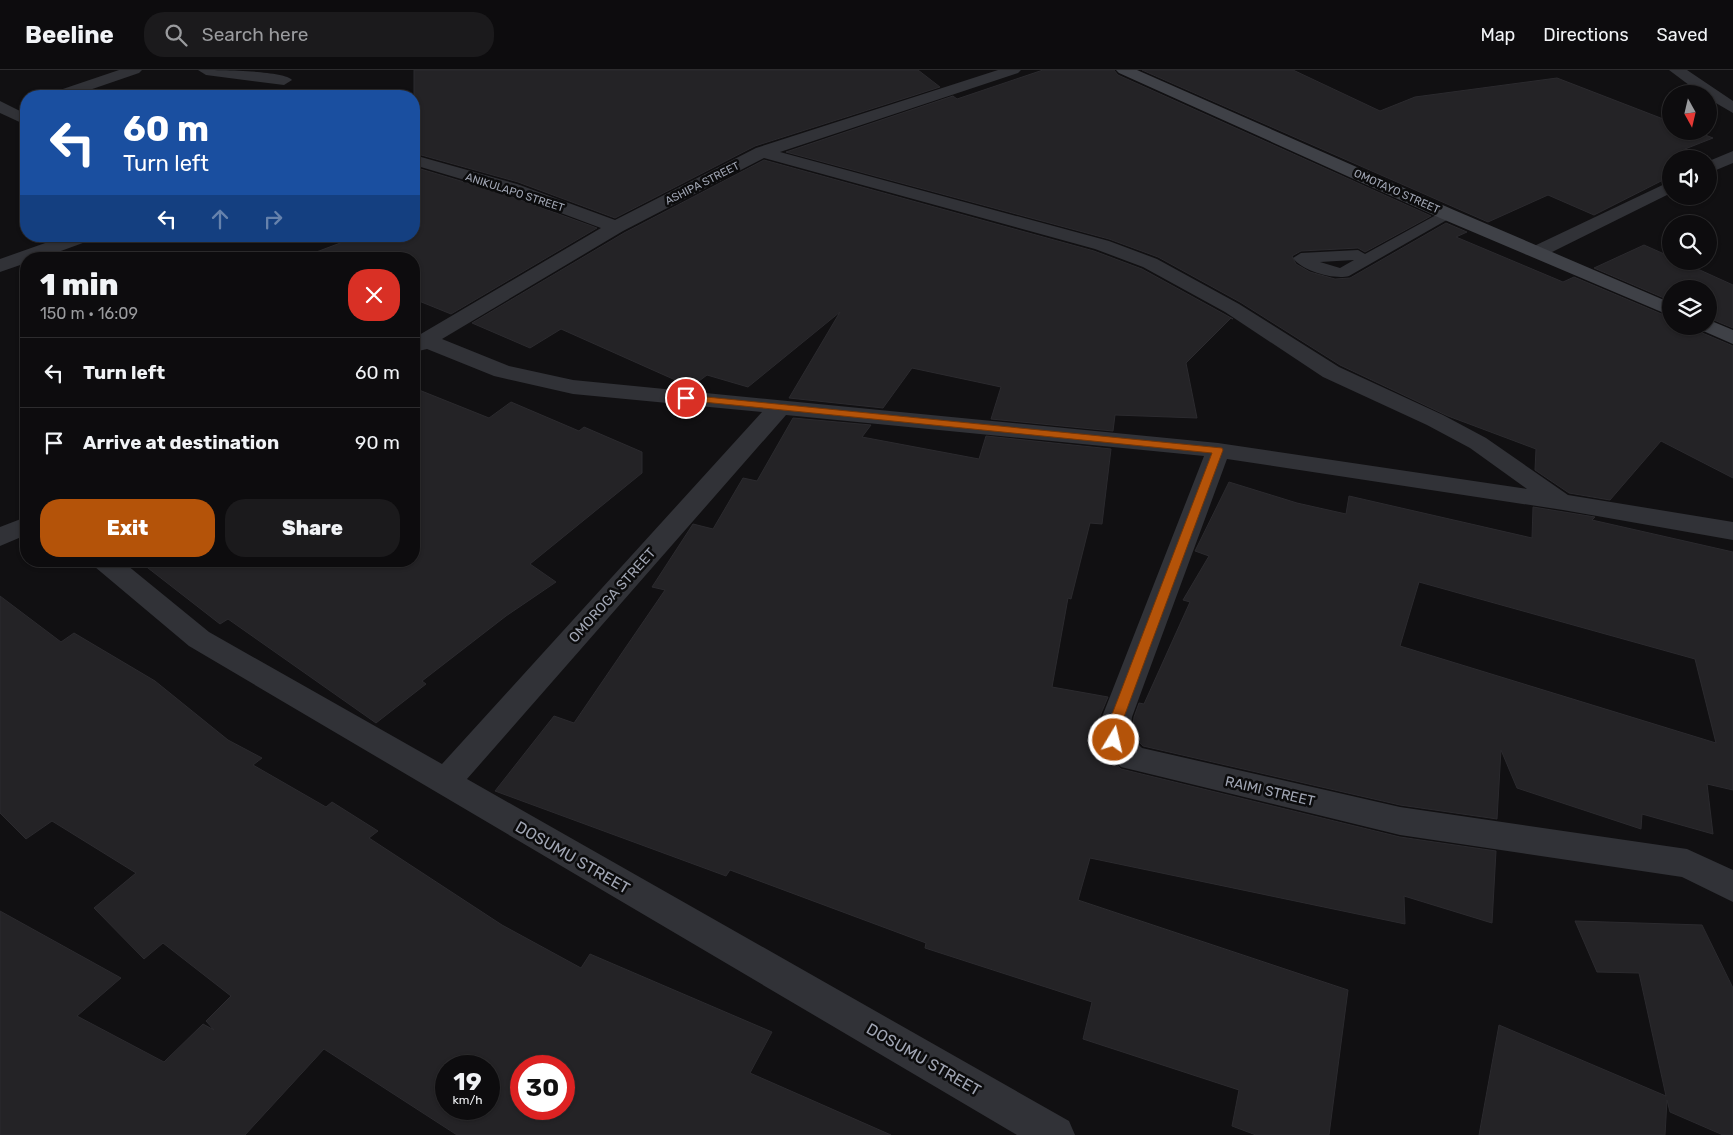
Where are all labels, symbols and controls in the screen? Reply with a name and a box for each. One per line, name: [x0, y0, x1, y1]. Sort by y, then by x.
search box: [144, 12, 494, 57]
text: Beeline: [25, 21, 114, 49]
icon: search: [162, 21, 190, 49]
text: Search here: [202, 23, 308, 46]
text: Map: [1480, 24, 1515, 46]
text: Directions: [1543, 24, 1629, 46]
text: Saved: [1657, 24, 1708, 46]
north arrow: [1662, 85, 1718, 140]
map controls: [1662, 85, 1717, 335]
text: 60 m: [123, 108, 209, 150]
icon: left: [40, 110, 105, 175]
text: Turn left: [123, 150, 209, 177]
button: sound: [1662, 150, 1717, 205]
street label: ASHIPA STREET: [663, 159, 742, 208]
street label: OMOTAYO STREET: [1352, 167, 1442, 216]
street label: ANIKULAPO STREET: [464, 170, 566, 215]
icon: left: [153, 205, 181, 233]
icon: ahead: [206, 205, 234, 233]
icon: right: [259, 205, 287, 233]
button: search: [1662, 215, 1717, 270]
text: 1 min: [40, 267, 118, 303]
button: close: [348, 269, 400, 321]
button: layers: [1662, 280, 1717, 335]
text: 150 m · 16:09: [40, 304, 138, 323]
icon: left: [40, 359, 68, 387]
text: Turn left: [83, 361, 165, 384]
text: 60 m: [355, 361, 400, 384]
pin: [665, 377, 707, 419]
icon: arrive: [672, 384, 700, 412]
icon: arrive: [40, 429, 68, 457]
text: Arrive at destination: [83, 431, 279, 454]
text: 90 m: [355, 431, 400, 454]
button: Exit: [40, 499, 215, 557]
button: Share: [225, 499, 400, 557]
street label: OMOROGA STREET: [565, 545, 659, 646]
position arrow: [1087, 713, 1139, 765]
street label: RAIMI STREET: [1223, 773, 1316, 810]
street label: DOSUMU STREET: [512, 817, 633, 898]
street label: DOSUMU STREET: [863, 1019, 984, 1100]
speed limit sign: 30: [510, 1055, 575, 1120]
text: 19: [453, 1067, 482, 1096]
text: km/h: [453, 1093, 482, 1107]

